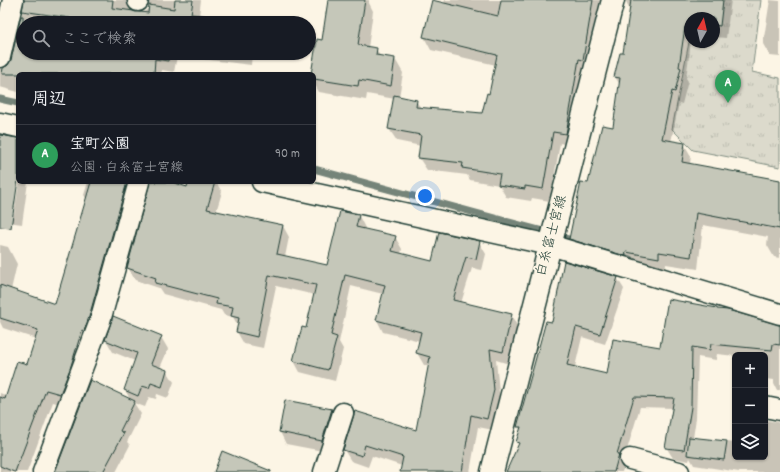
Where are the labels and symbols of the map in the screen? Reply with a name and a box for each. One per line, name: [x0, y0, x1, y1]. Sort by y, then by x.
north arrow: [684, 12, 720, 48]
pin: A: [715, 70, 741, 103]
your location: [415, 186, 435, 206]
street label: 白糸富士宮線: [531, 193, 573, 279]

